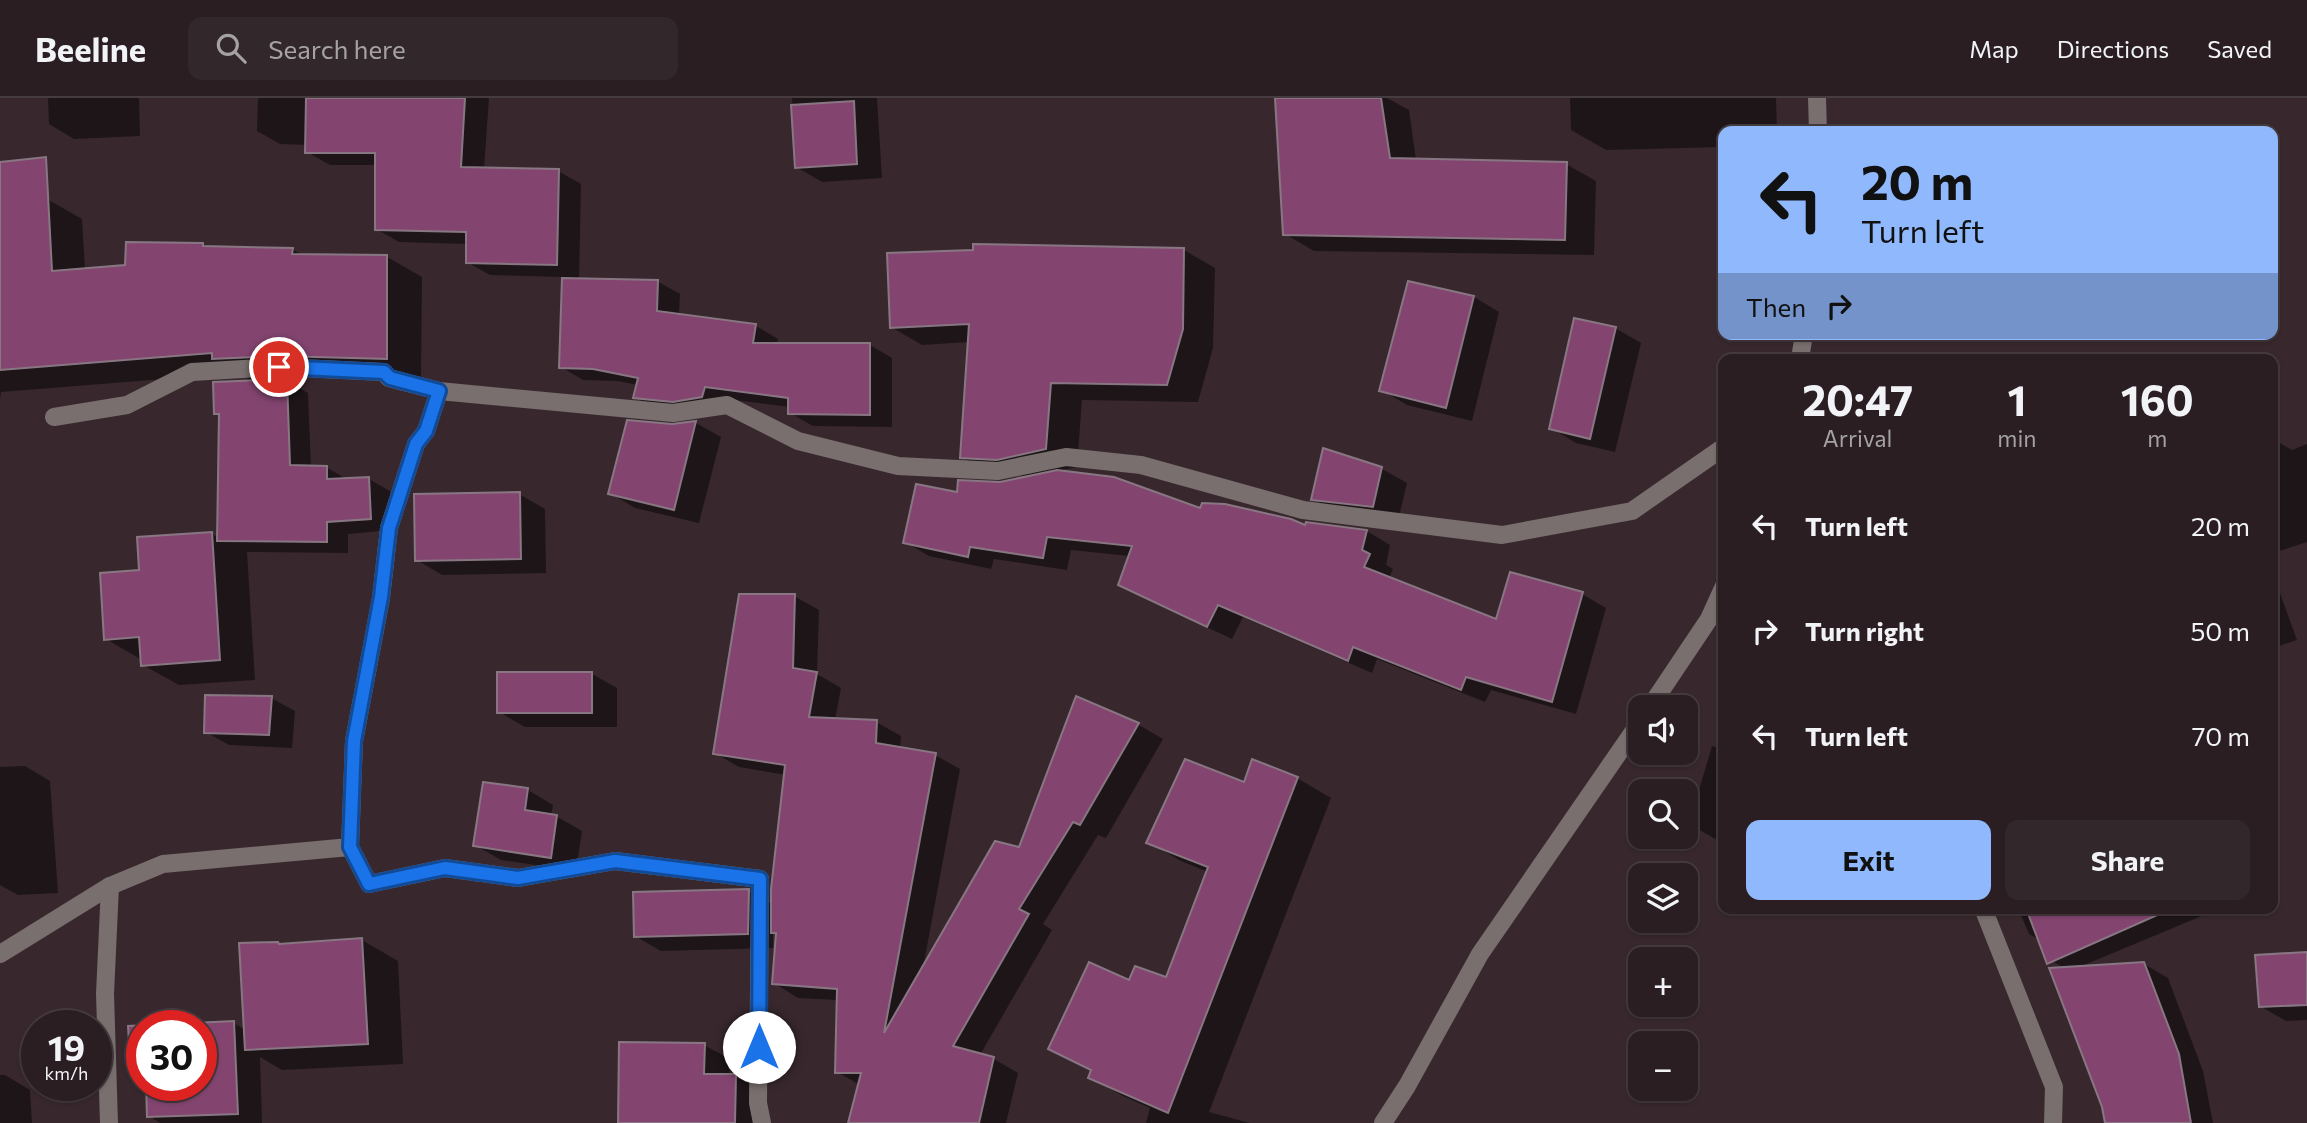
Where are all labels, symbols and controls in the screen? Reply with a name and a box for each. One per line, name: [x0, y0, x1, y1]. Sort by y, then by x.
search box: [188, 17, 678, 80]
text: Beeline: [35, 28, 146, 69]
icon: search: [212, 29, 250, 67]
text: Search here: [268, 33, 406, 64]
text: Map: [1969, 34, 2019, 63]
text: Directions: [2057, 34, 2169, 63]
text: Saved: [2207, 34, 2272, 63]
text: 20 m: [1861, 150, 1973, 210]
icon: left: [1746, 154, 1837, 245]
text: Turn left: [1861, 210, 1985, 250]
icon: right: [1820, 287, 1858, 325]
text: Then: [1746, 291, 1806, 322]
pin: [249, 337, 309, 397]
icon: arrive: [260, 348, 298, 386]
text: 20:47: [1802, 373, 1913, 425]
text: 1: [2007, 373, 2026, 425]
text: 160: [2121, 373, 2194, 425]
text: Arrival: [1823, 424, 1892, 452]
text: min: [1997, 424, 2037, 452]
text: m: [2147, 424, 2167, 452]
icon: left: [1746, 507, 1784, 545]
text: Turn left: [1805, 510, 1908, 541]
text: 20 m: [2191, 510, 2250, 541]
icon: right: [1746, 612, 1784, 650]
text: Turn right: [1805, 615, 1924, 646]
text: 50 m: [2190, 615, 2250, 646]
map controls: [1628, 695, 1698, 1101]
button: sound: [1628, 695, 1698, 765]
icon: left: [1746, 717, 1784, 755]
text: Turn left: [1805, 720, 1908, 751]
text: 70 m: [2192, 720, 2250, 751]
button: search: [1628, 779, 1698, 849]
button: Exit: [1746, 820, 1991, 900]
button: Share: [2005, 820, 2250, 900]
button: layers: [1628, 863, 1698, 933]
button: +: [1628, 947, 1698, 1017]
speed limit sign: 30: [126, 1010, 217, 1101]
position arrow: [722, 1010, 796, 1084]
text: 19: [48, 1025, 85, 1068]
button: −: [1628, 1031, 1698, 1101]
text: km/h: [45, 1062, 88, 1084]

